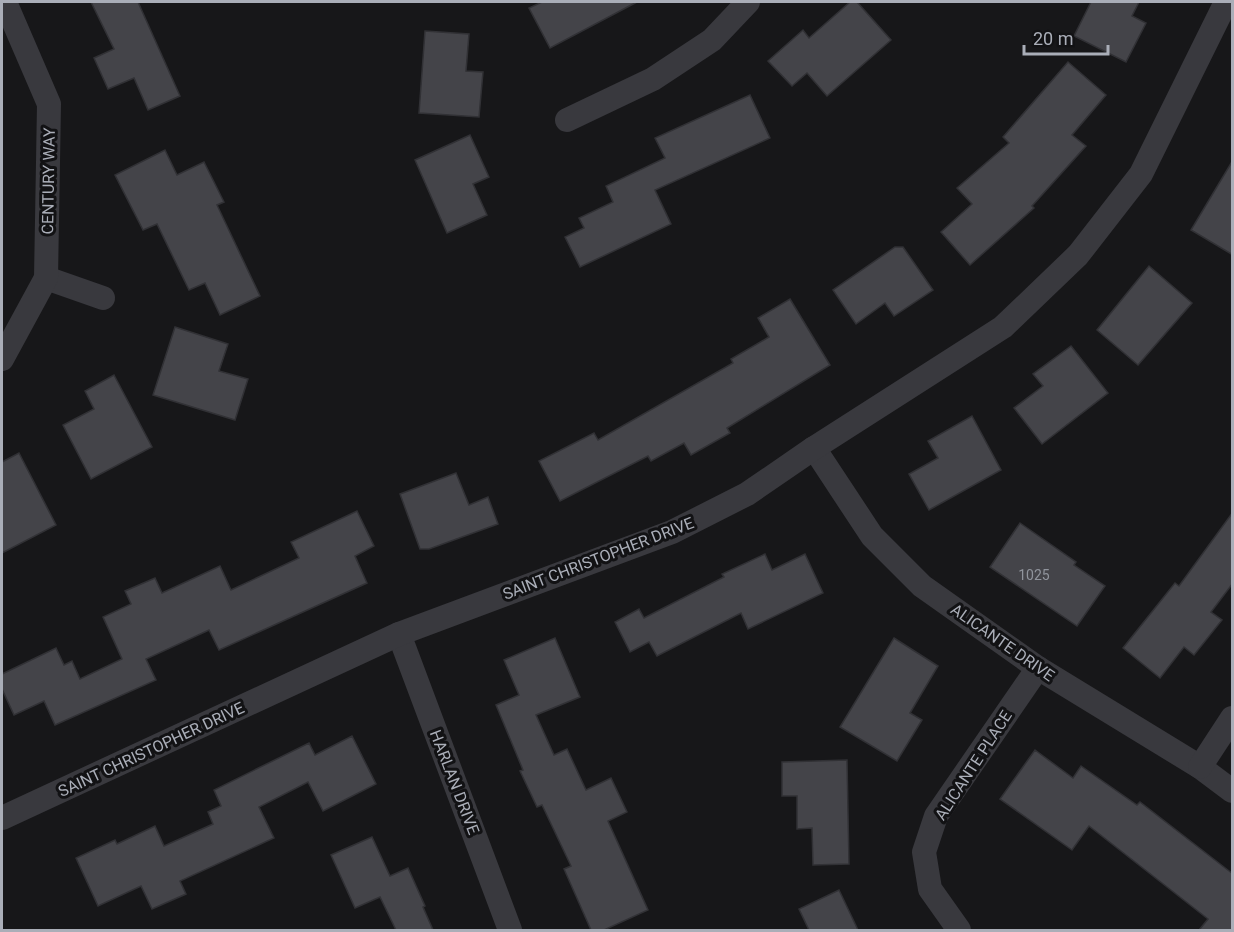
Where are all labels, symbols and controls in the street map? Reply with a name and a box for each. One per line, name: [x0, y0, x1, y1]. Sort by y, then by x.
scale bar: [1024, 18, 1108, 56]
text: 20 m: [1033, 28, 1073, 49]
street label: CENTURY WAY: [38, 127, 59, 235]
street label: SAINT CHRISTOPHER DRIVE: [500, 513, 696, 604]
house number: 1025: [1018, 567, 1050, 583]
street label: ALICANTE DRIVE: [947, 600, 1058, 685]
street label: SAINT CHRISTOPHER DRIVE: [55, 698, 247, 801]
street label: ALICANTE PLACE: [931, 707, 1016, 824]
street label: HARLAN DRIVE: [426, 727, 483, 837]

